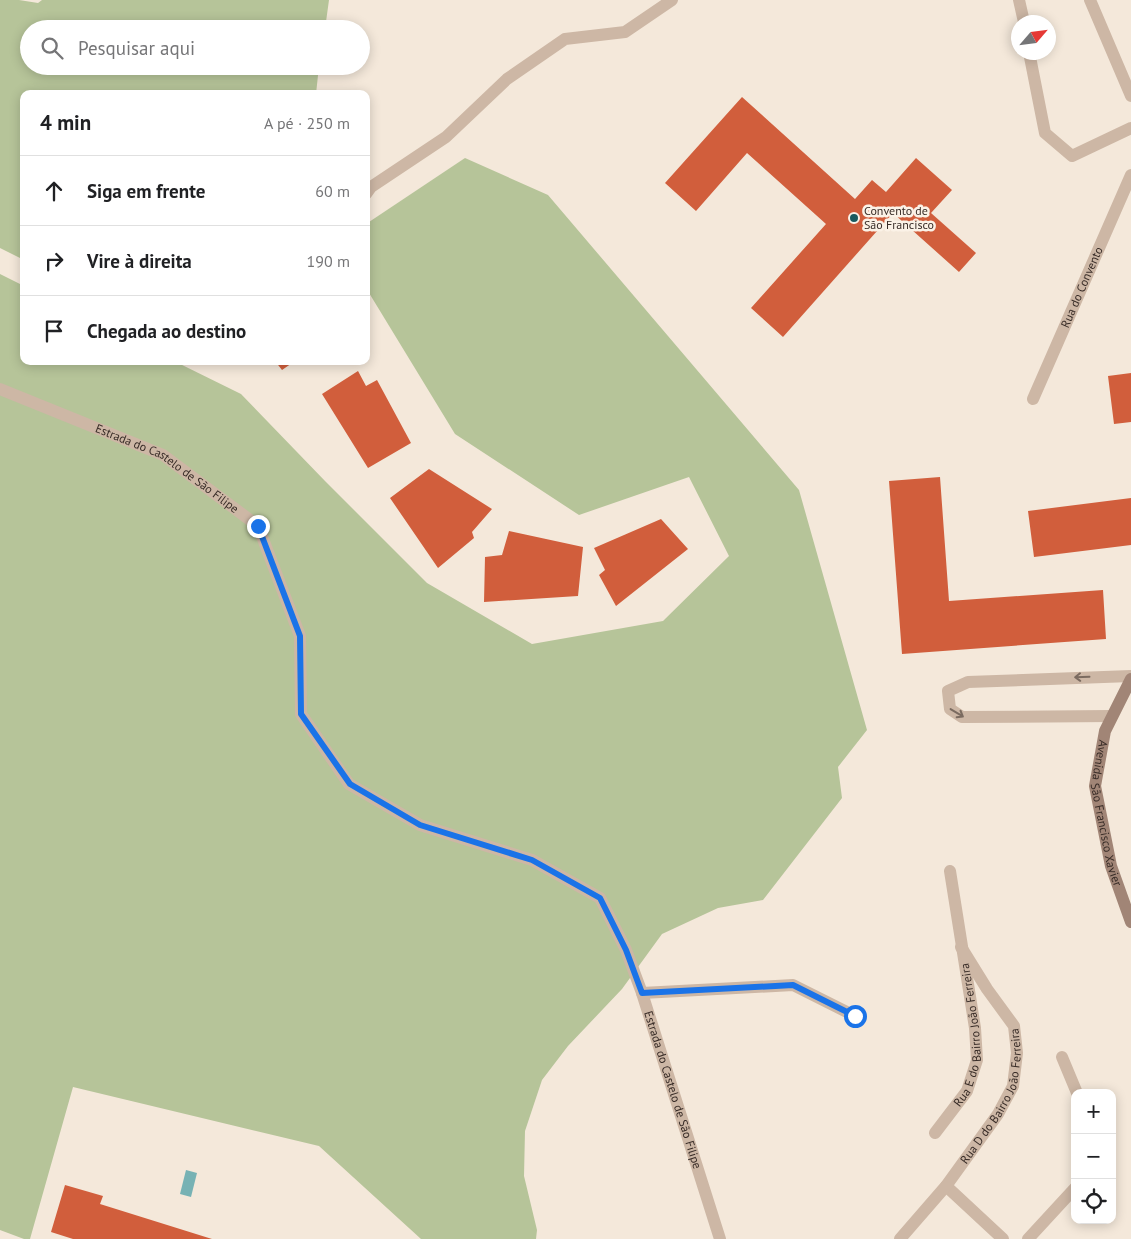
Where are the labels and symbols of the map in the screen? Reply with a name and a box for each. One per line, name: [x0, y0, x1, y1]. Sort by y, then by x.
north arrow: [1011, 15, 1056, 60]
place label: Convento de São Francisco: [864, 203, 934, 232]
marker: Convento de São Francisco: [848, 212, 860, 224]
street label: Rua do Convento: [1057, 244, 1106, 330]
street label: Estrada do Castelo de São Filipe: [93, 420, 242, 516]
route end: [247, 515, 270, 538]
one-way arrow: [1075, 673, 1091, 682]
one-way arrow: [950, 708, 964, 718]
street label: Avenida São Francisco Xavier: [1088, 739, 1126, 888]
street label: Rua E do Bairro João Ferreira: [950, 962, 984, 1109]
route start: [844, 1005, 867, 1028]
street label: Estrada do Castelo de São Filipe: [641, 1009, 705, 1171]
street label: Rua D do Bairro João Ferreira: [957, 1028, 1024, 1166]

